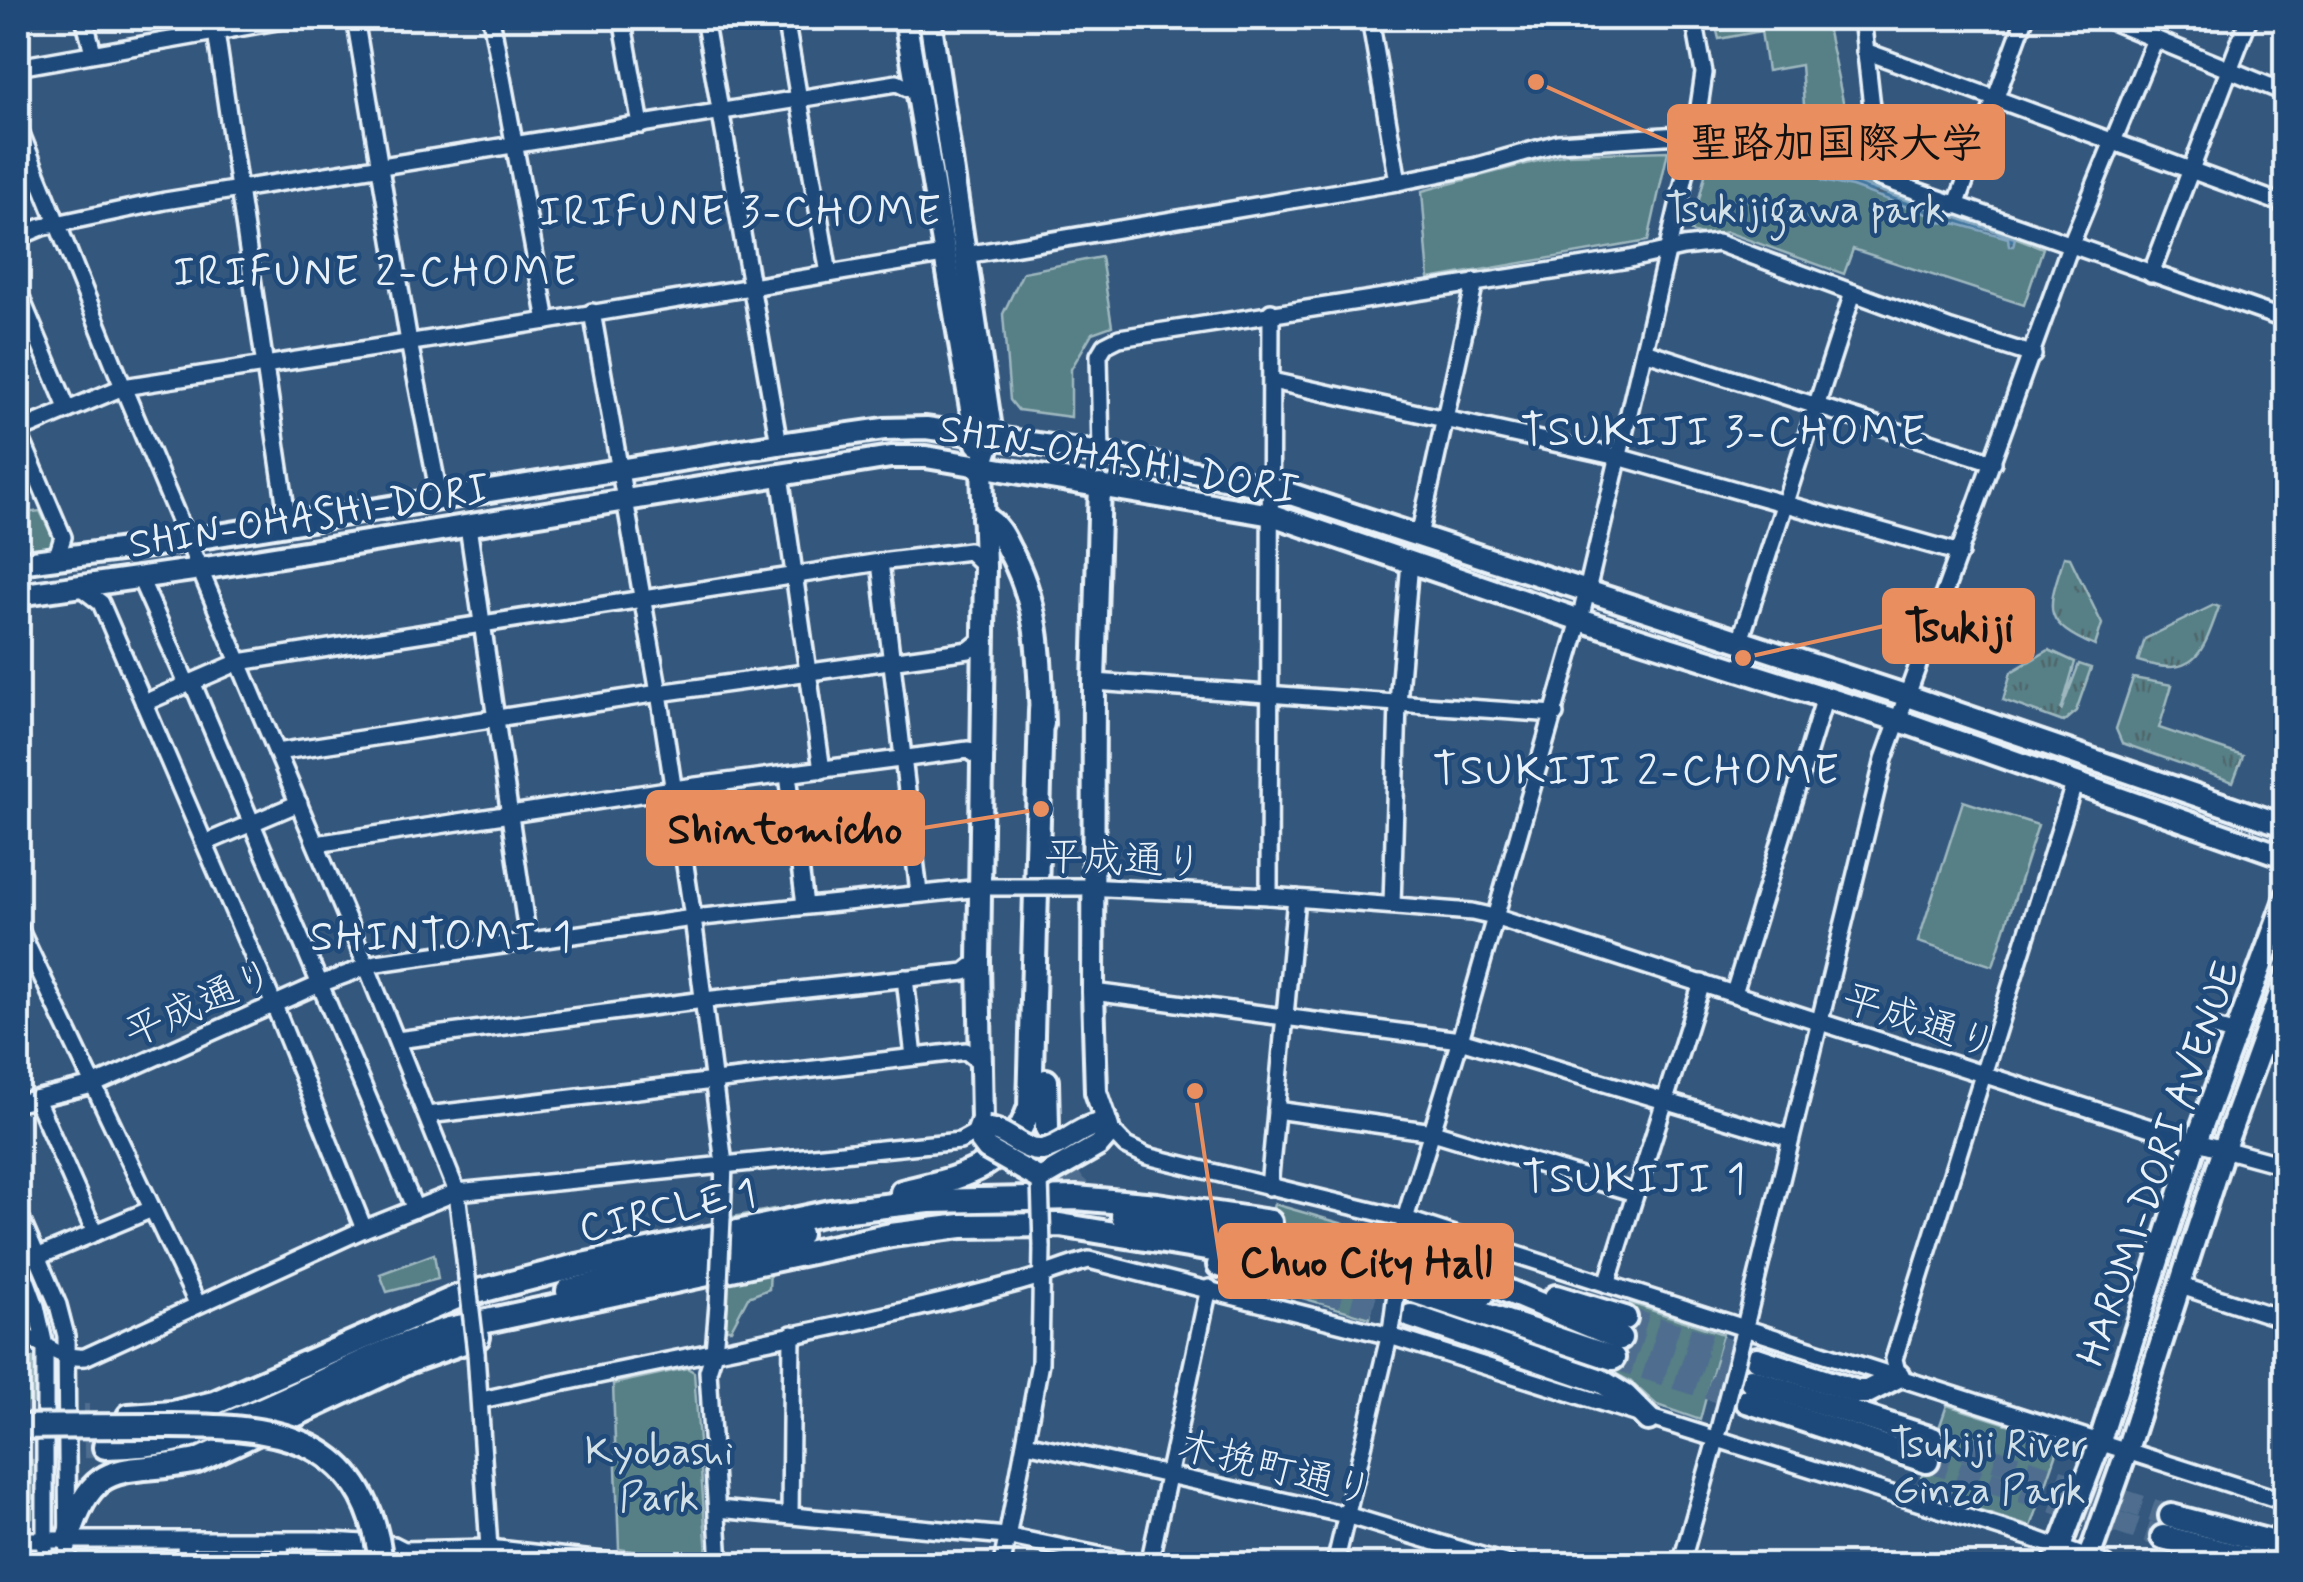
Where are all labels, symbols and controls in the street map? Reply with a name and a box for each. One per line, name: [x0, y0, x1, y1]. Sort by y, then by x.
callout: 聖路加国際大学: [1669, 106, 2003, 178]
text: 聖路加国際大学: [1689, 118, 1983, 173]
park label: Tsukijigawa park: [1665, 185, 1945, 241]
district label: IRIFUNE 3-CHOME: [539, 186, 943, 241]
district label: IRIFUNE 2-CHOME: [173, 246, 579, 301]
street label: SHIN-OHASHI-DORI: [935, 404, 1302, 518]
district label: TSUKIJI 3-CHOME: [1521, 406, 1927, 461]
street label: SHIN-OHASHI-DORI: [126, 464, 493, 572]
callout: Tsukiji: [1884, 590, 2033, 662]
text: Tsukiji: [1904, 602, 2014, 657]
district label: TSUKIJI 2-CHOME: [1433, 745, 1841, 800]
callout: Shintomicho: [648, 792, 923, 864]
text: Shintomicho: [668, 804, 902, 859]
street label: 平成通り: [1043, 832, 1205, 890]
district label: SHINTOMI 1: [310, 911, 574, 966]
street label: 平成通り: [117, 948, 284, 1061]
street label: HARUMI-DORI AVENUE: [2066, 955, 2254, 1373]
street label: 平成通り: [1835, 973, 2003, 1072]
district label: TSUKIJI 1: [1522, 1153, 1748, 1208]
street label: CIRCLE 1: [574, 1168, 761, 1256]
callout: Chuo City Hall: [1220, 1225, 1512, 1297]
text: Chuo City Hall: [1240, 1237, 1492, 1292]
street label: 木挽町通り: [1172, 1420, 1379, 1519]
park label: Tsukiji River Ginza Park: [1890, 1420, 2088, 1518]
park label: Kyobashi Park: [585, 1427, 733, 1525]

